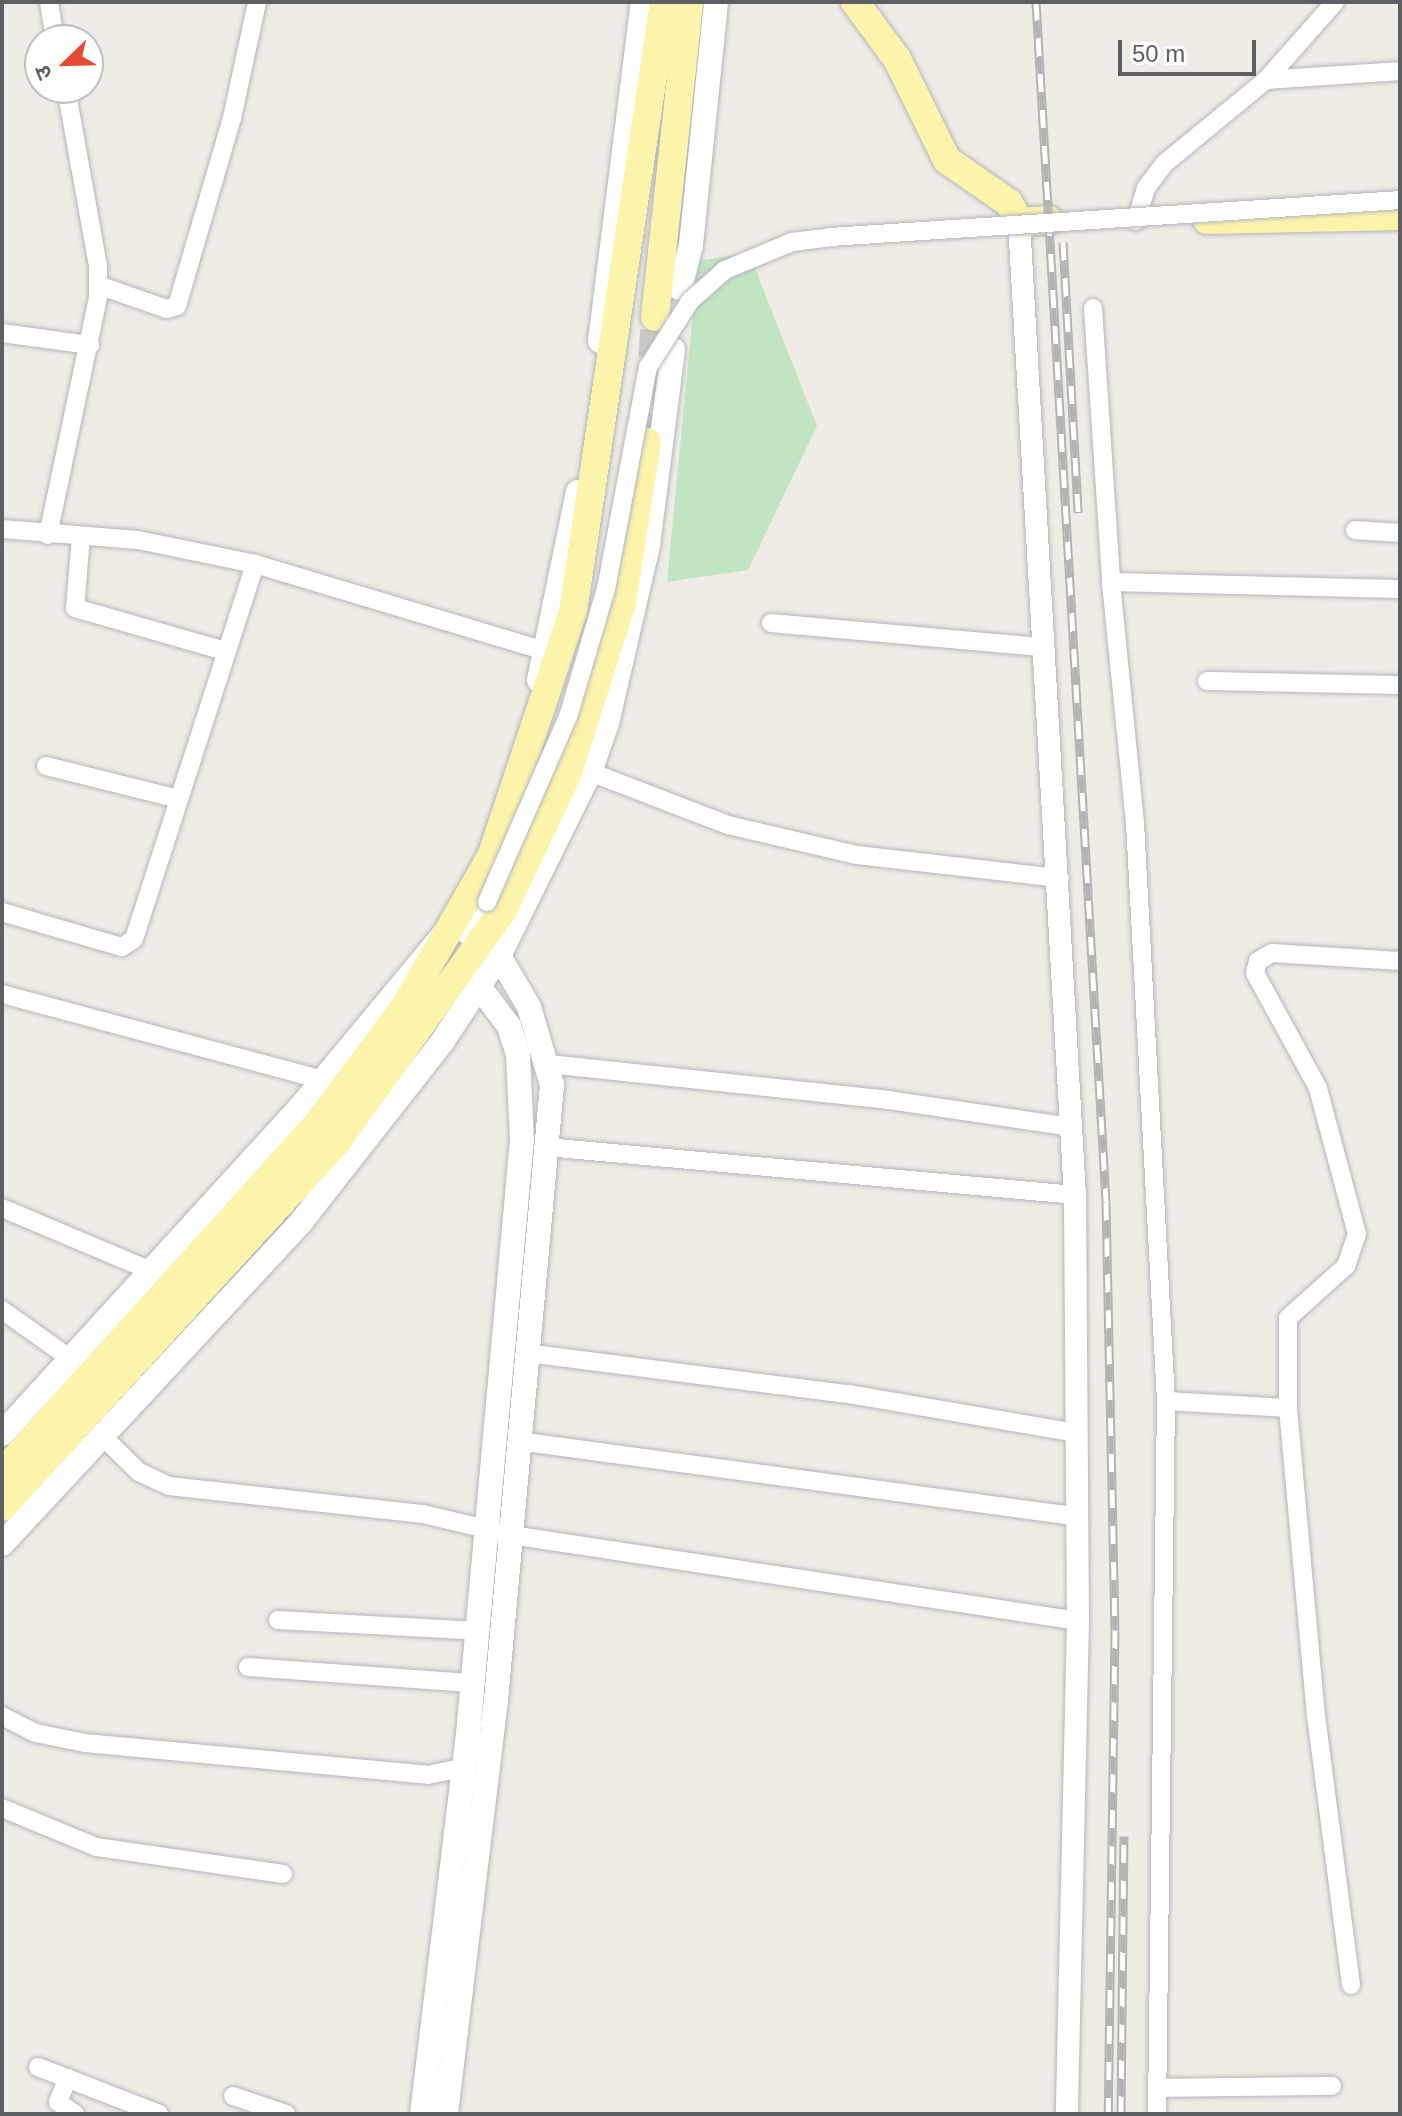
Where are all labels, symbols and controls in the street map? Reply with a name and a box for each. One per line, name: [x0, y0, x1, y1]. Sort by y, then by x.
north arrow: [24, 24, 104, 104]
scale bar: [1122, 24, 1260, 74]
text: 50 m: [1132, 40, 1185, 67]
text: उ: [29, 62, 57, 84]

